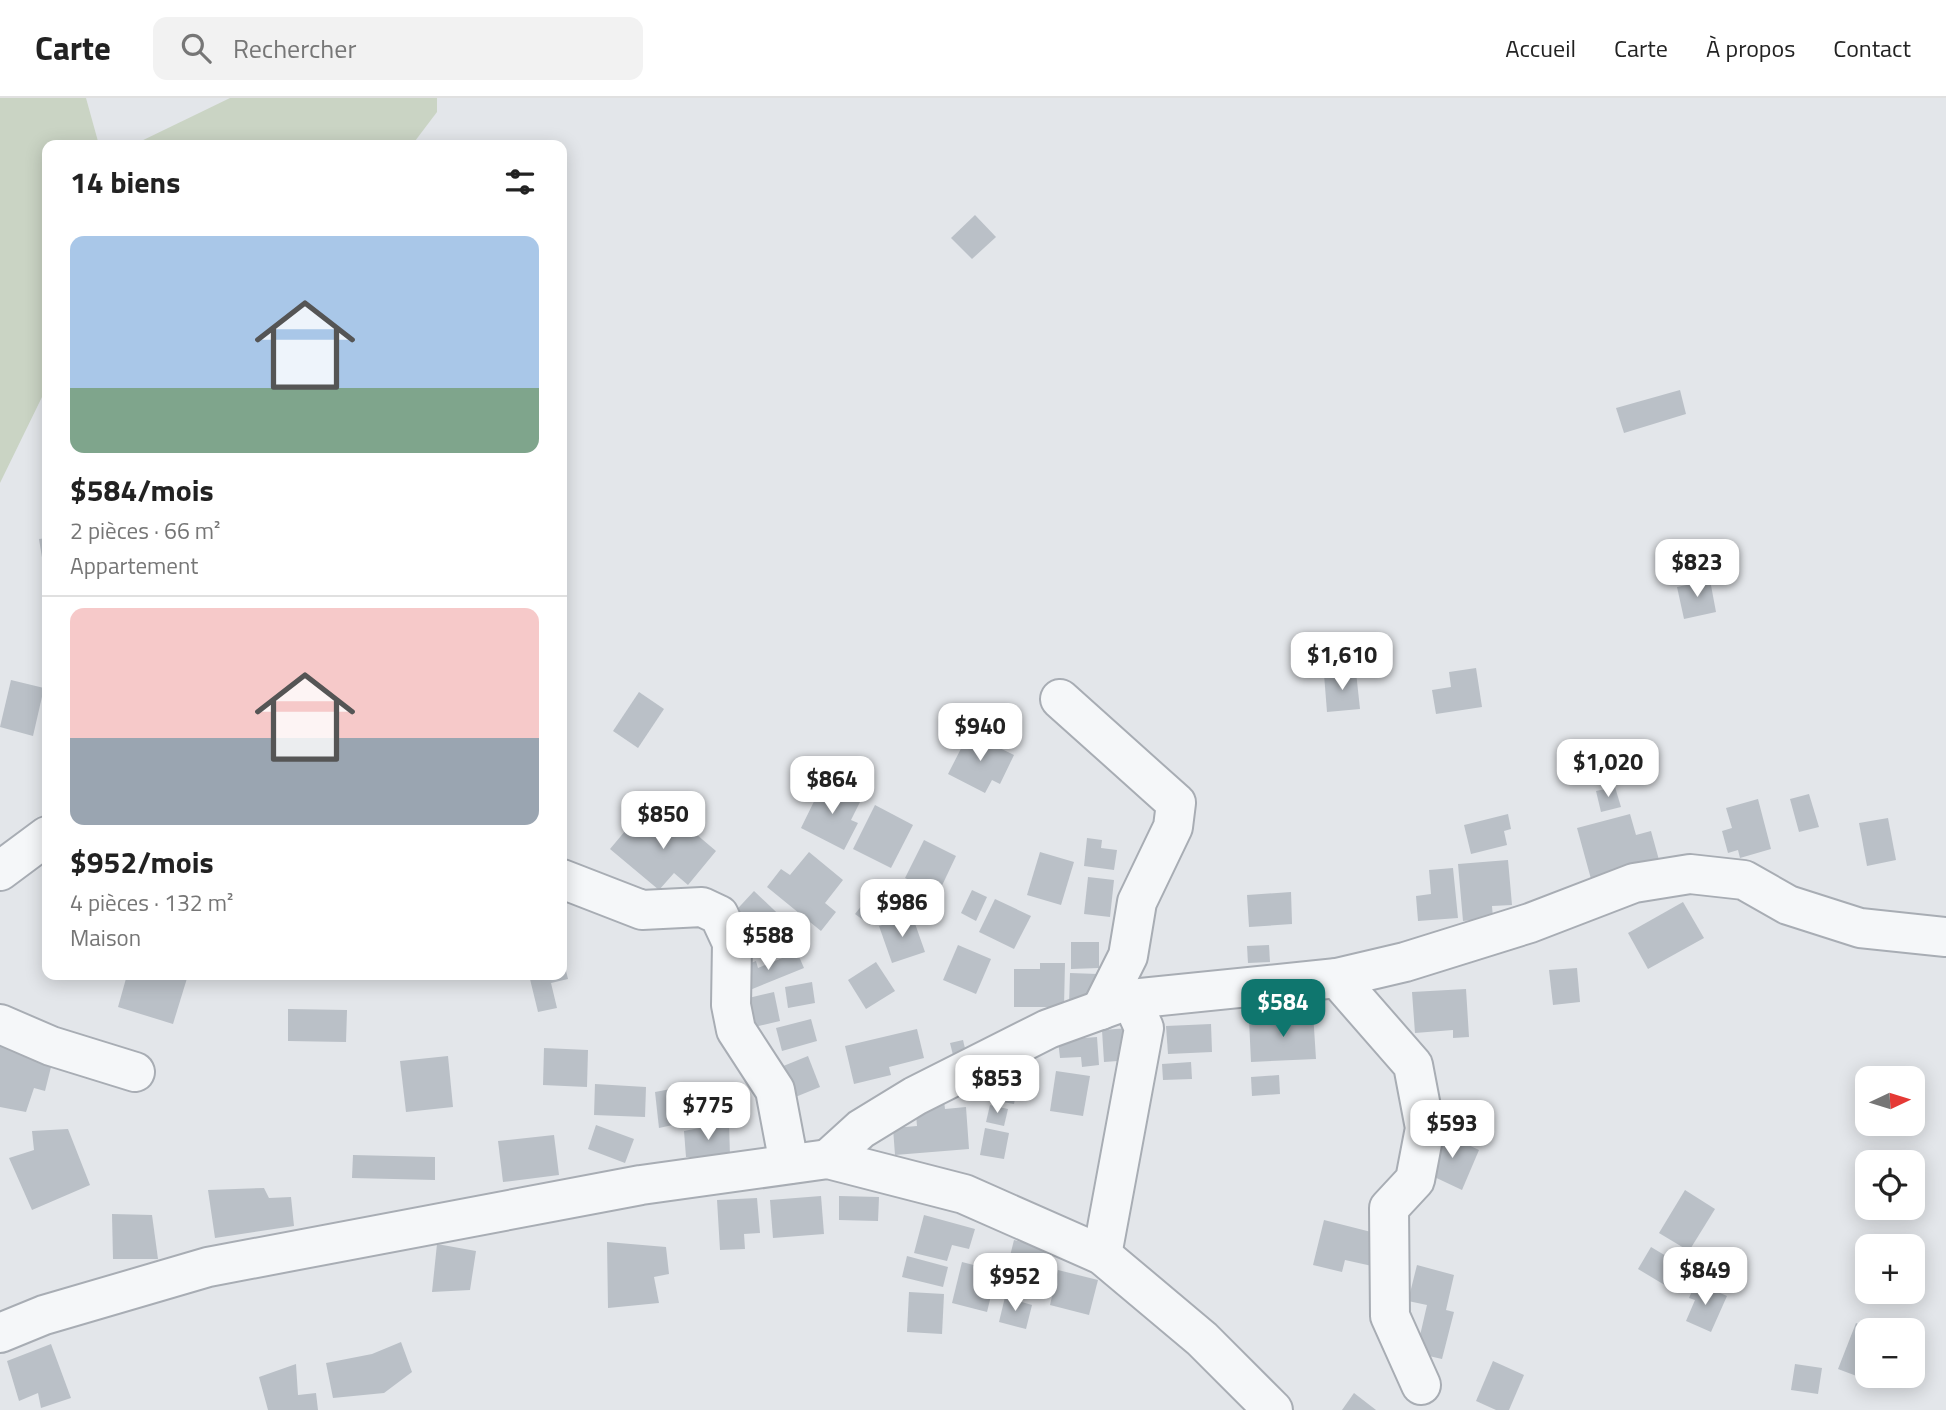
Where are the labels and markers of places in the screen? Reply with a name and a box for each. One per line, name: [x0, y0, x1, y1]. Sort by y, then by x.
pin: $823: [1656, 540, 1738, 599]
pin: $1,610: [1285, 632, 1399, 692]
pin: $940: [939, 704, 1021, 763]
pin: $1,020: [1551, 740, 1665, 799]
pin: $864: [791, 756, 873, 816]
pin: $850: [622, 792, 704, 851]
pin: $986: [861, 880, 943, 939]
pin: $588: [727, 912, 809, 972]
pin: $584: [1242, 979, 1324, 1039]
pin: $853: [956, 1056, 1038, 1115]
pin: $775: [667, 1082, 749, 1142]
pin: $593: [1411, 1100, 1493, 1160]
pin: $849: [1664, 1248, 1746, 1307]
pin: $952: [974, 1254, 1056, 1313]

